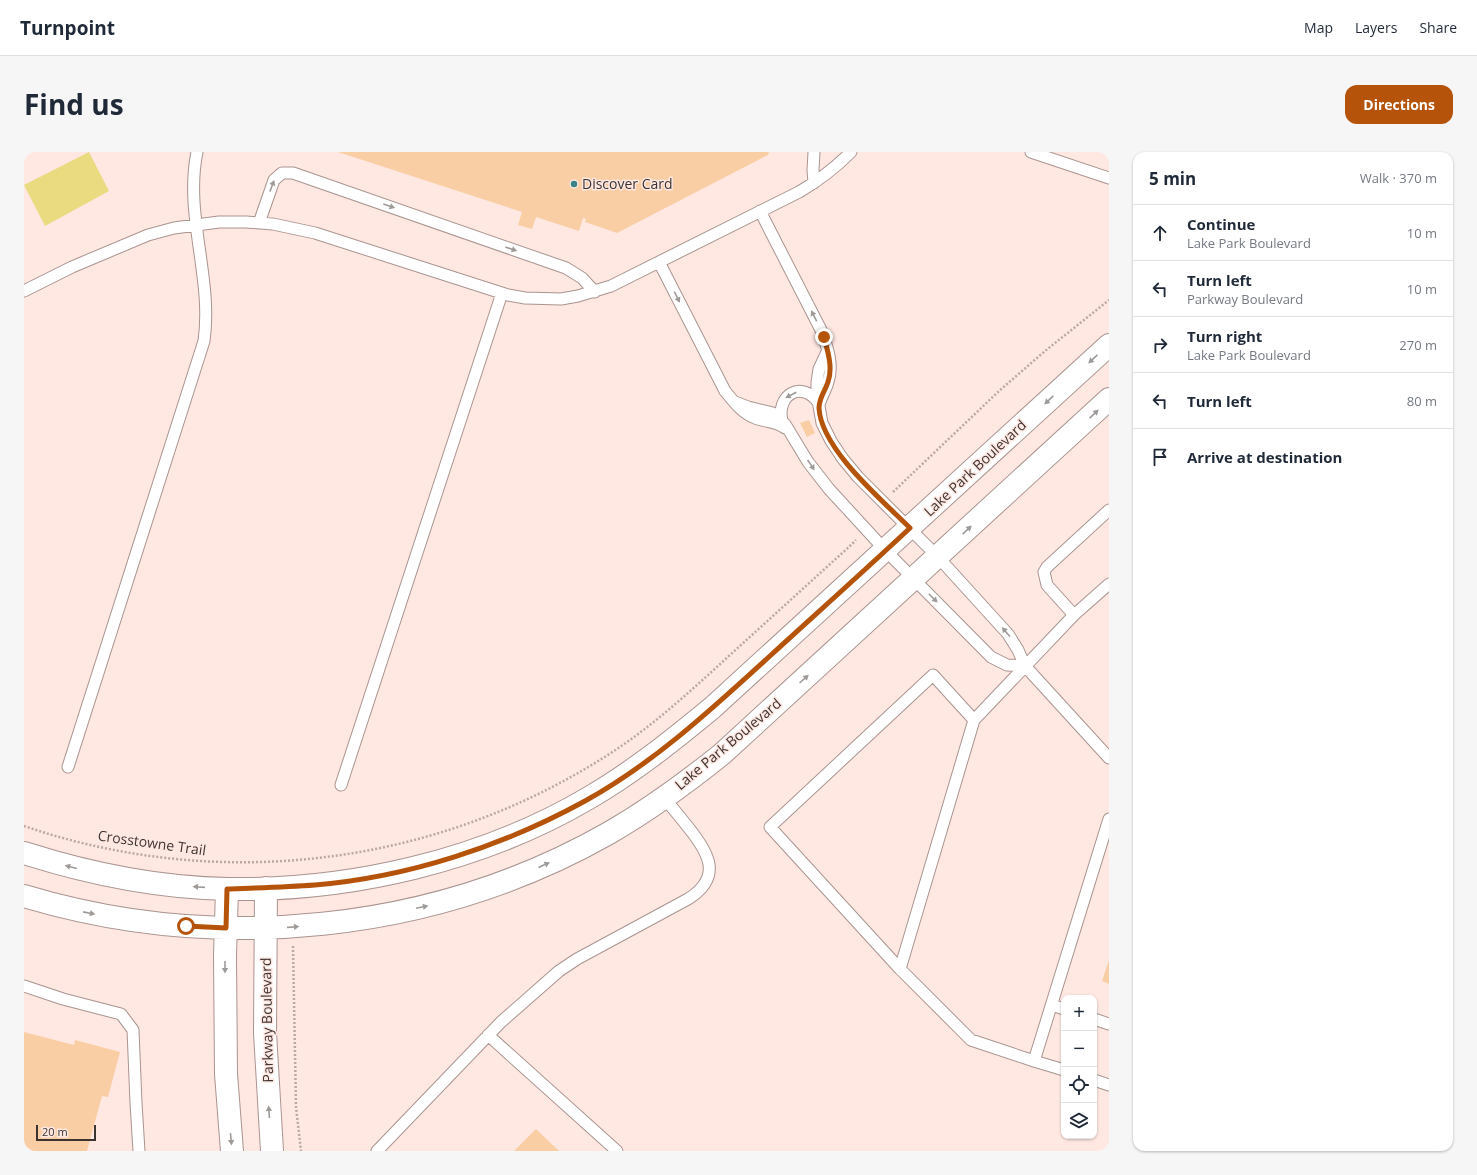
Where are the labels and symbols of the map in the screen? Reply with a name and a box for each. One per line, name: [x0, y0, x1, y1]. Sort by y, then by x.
place label: Discover Card: [582, 174, 673, 193]
marker: Discover Card: [569, 179, 579, 189]
one-way arrow: [269, 180, 275, 192]
one-way arrow: [383, 204, 395, 210]
one-way arrow: [506, 247, 518, 253]
one-way arrow: [674, 291, 680, 303]
one-way arrow: [810, 310, 817, 321]
route end: [815, 328, 833, 346]
one-way arrow: [1089, 354, 1098, 363]
one-way arrow: [785, 392, 797, 398]
one-way arrow: [1044, 395, 1054, 405]
one-way arrow: [1088, 409, 1099, 418]
street label: Lake Park Boulevard: [919, 415, 1030, 520]
one-way arrow: [807, 459, 814, 471]
one-way arrow: [962, 525, 972, 535]
one-way arrow: [928, 593, 938, 603]
one-way arrow: [1002, 627, 1011, 637]
one-way arrow: [799, 674, 809, 684]
street label: Lake Park Boulevard: [670, 693, 785, 794]
street label: Crosstowne Trail: [97, 826, 207, 859]
one-way arrow: [539, 862, 550, 868]
one-way arrow: [64, 864, 76, 870]
one-way arrow: [193, 884, 205, 891]
one-way arrow: [415, 903, 428, 909]
one-way arrow: [83, 910, 95, 916]
route start: [177, 917, 195, 935]
one-way arrow: [287, 923, 299, 930]
street label: Parkway Boulevard: [256, 957, 277, 1083]
one-way arrow: [222, 961, 229, 973]
one-way arrow: [266, 1105, 272, 1118]
scale bar: [36, 1123, 96, 1142]
one-way arrow: [228, 1133, 234, 1145]

